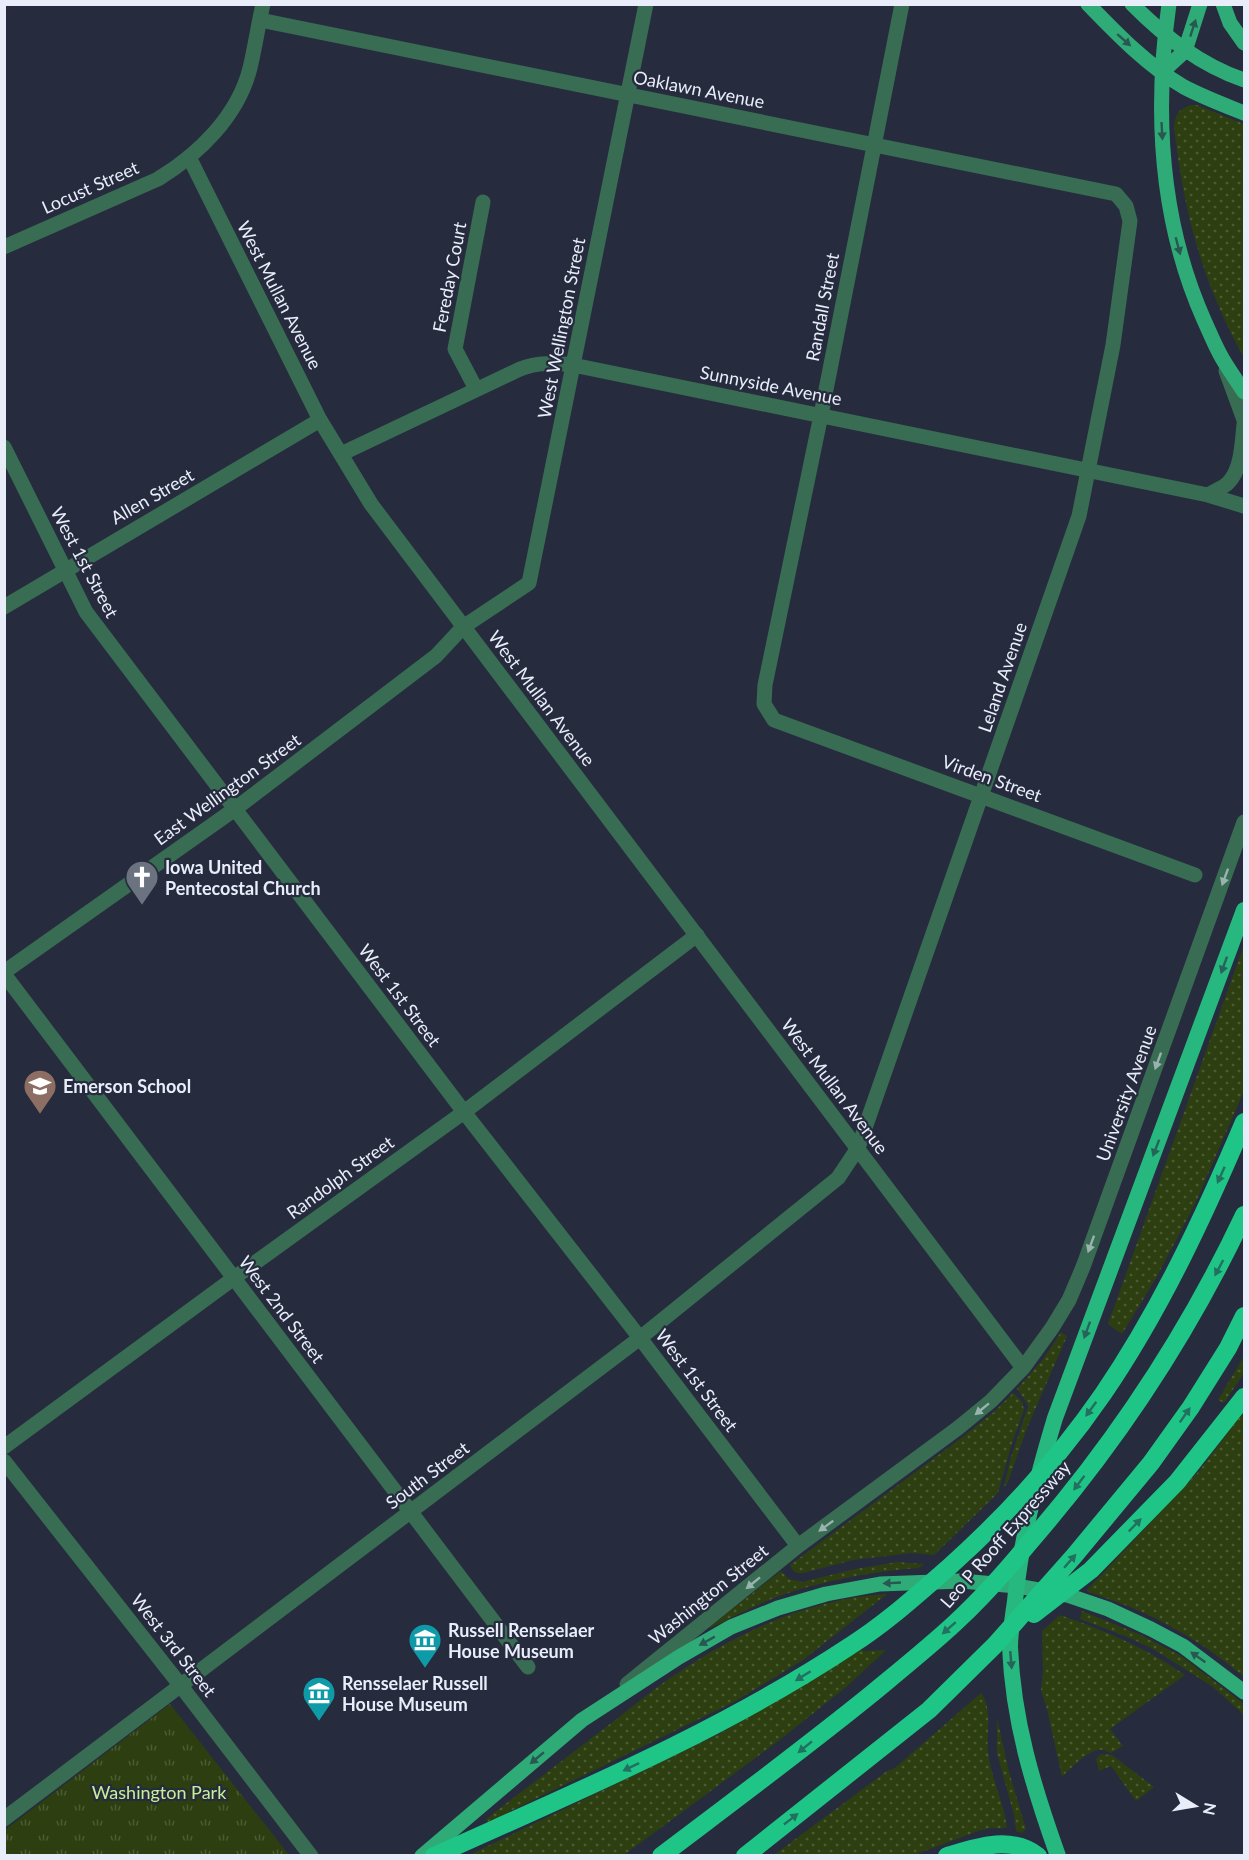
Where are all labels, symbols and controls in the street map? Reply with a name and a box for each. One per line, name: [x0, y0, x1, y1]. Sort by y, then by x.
one-way arrow: [1188, 19, 1198, 37]
one-way arrow: [1116, 33, 1131, 46]
street label: Oaklawn Avenue: [632, 65, 766, 113]
one-way arrow: [1157, 121, 1166, 140]
street label: Locust Street: [38, 156, 142, 218]
street label: West Mullan Avenue: [233, 217, 327, 373]
street label: Fereday Court: [428, 219, 471, 334]
street label: West Wellington Street: [533, 235, 589, 420]
one-way arrow: [1174, 237, 1184, 256]
street label: Randall Street: [801, 251, 843, 363]
street label: Sunnyside Avenue: [698, 360, 844, 410]
street label: Allen Street: [107, 463, 198, 529]
street label: West 1st Street: [46, 503, 124, 622]
street label: Leland Avenue: [973, 619, 1031, 735]
street label: West Mullan Avenue: [484, 626, 600, 770]
street label: East Wellington Street: [149, 728, 305, 850]
street label: Virden Street: [939, 750, 1045, 806]
place label: Iowa United Pentecostal Church: [165, 856, 321, 899]
church icon: Iowa United Pentecostal Church: [124, 859, 160, 906]
one-way arrow: [1219, 868, 1229, 886]
street label: West 1st Street: [354, 939, 446, 1051]
one-way arrow: [1219, 956, 1229, 974]
street label: West Mullan Avenue: [777, 1014, 893, 1158]
street label: University Avenue: [1091, 1022, 1161, 1164]
one-way arrow: [1153, 1052, 1163, 1070]
school or university icon: Emerson School: [22, 1068, 58, 1115]
place label: Emerson School: [63, 1075, 191, 1097]
street label: Randolph Street: [282, 1131, 398, 1223]
one-way arrow: [1151, 1139, 1161, 1157]
one-way arrow: [1216, 1167, 1226, 1185]
one-way arrow: [1086, 1235, 1096, 1253]
street label: West 2nd Street: [235, 1251, 330, 1367]
one-way arrow: [1214, 1260, 1224, 1277]
one-way arrow: [1082, 1321, 1091, 1339]
street label: West 1st Street: [651, 1324, 743, 1436]
one-way arrow: [974, 1402, 990, 1415]
one-way arrow: [1086, 1402, 1098, 1417]
one-way arrow: [1179, 1408, 1191, 1424]
street label: South Street: [381, 1436, 473, 1513]
street label: Leo P Rooff Expressway: [935, 1455, 1075, 1612]
one-way arrow: [1073, 1475, 1085, 1491]
one-way arrow: [1128, 1517, 1142, 1532]
one-way arrow: [818, 1520, 834, 1532]
street label: Washington Street: [644, 1539, 772, 1649]
one-way arrow: [1063, 1554, 1076, 1569]
one-way arrow: [745, 1576, 761, 1589]
one-way arrow: [883, 1578, 902, 1587]
street label: West 3rd Street: [127, 1589, 221, 1701]
place label: Russell Rensselaer House Museum: [448, 1619, 595, 1662]
museum icon: Russell Rensselaer House Museum: [407, 1622, 443, 1669]
one-way arrow: [941, 1622, 957, 1635]
one-way arrow: [699, 1636, 716, 1646]
one-way arrow: [1006, 1651, 1016, 1670]
one-way arrow: [1190, 1651, 1206, 1663]
one-way arrow: [795, 1670, 811, 1681]
place label: Rensselaer Russell House Museum: [342, 1672, 488, 1715]
museum icon: Rensselaer Russell House Museum: [301, 1675, 337, 1722]
one-way arrow: [797, 1741, 813, 1754]
one-way arrow: [530, 1751, 545, 1764]
one-way arrow: [622, 1762, 639, 1771]
north arrow: [1165, 1776, 1225, 1836]
park label: Washington Park: [92, 1781, 227, 1803]
text: N: [1200, 1801, 1221, 1817]
one-way arrow: [783, 1813, 799, 1826]

